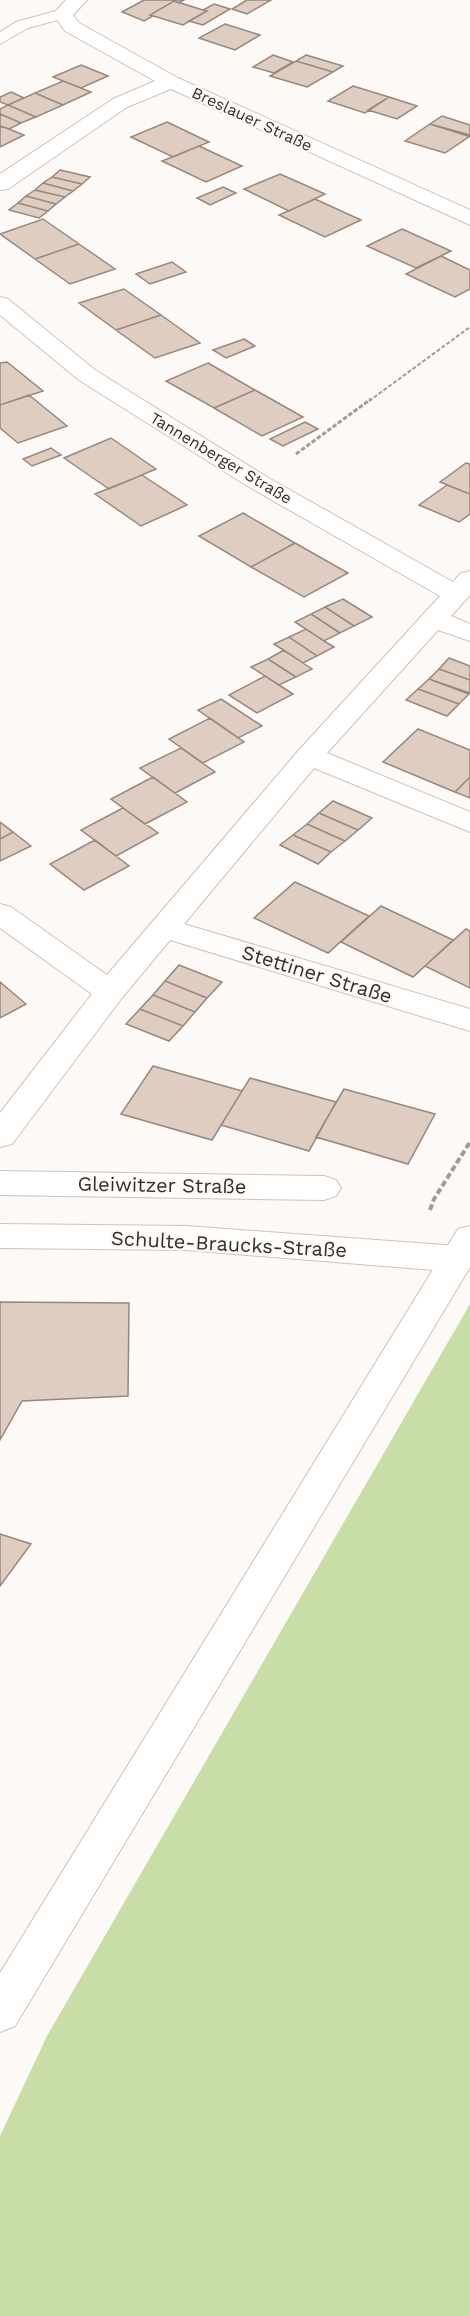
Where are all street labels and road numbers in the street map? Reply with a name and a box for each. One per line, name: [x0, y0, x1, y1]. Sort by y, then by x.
street label: Breslauer Straße: [189, 83, 315, 155]
street label: Tannenberger Straße: [147, 408, 295, 508]
street label: Stettiner Straße: [239, 940, 395, 1008]
street label: Gleiwitzer Straße: [77, 1172, 247, 1198]
street label: Schulte-Braucks-Straße: [111, 1226, 347, 1262]

